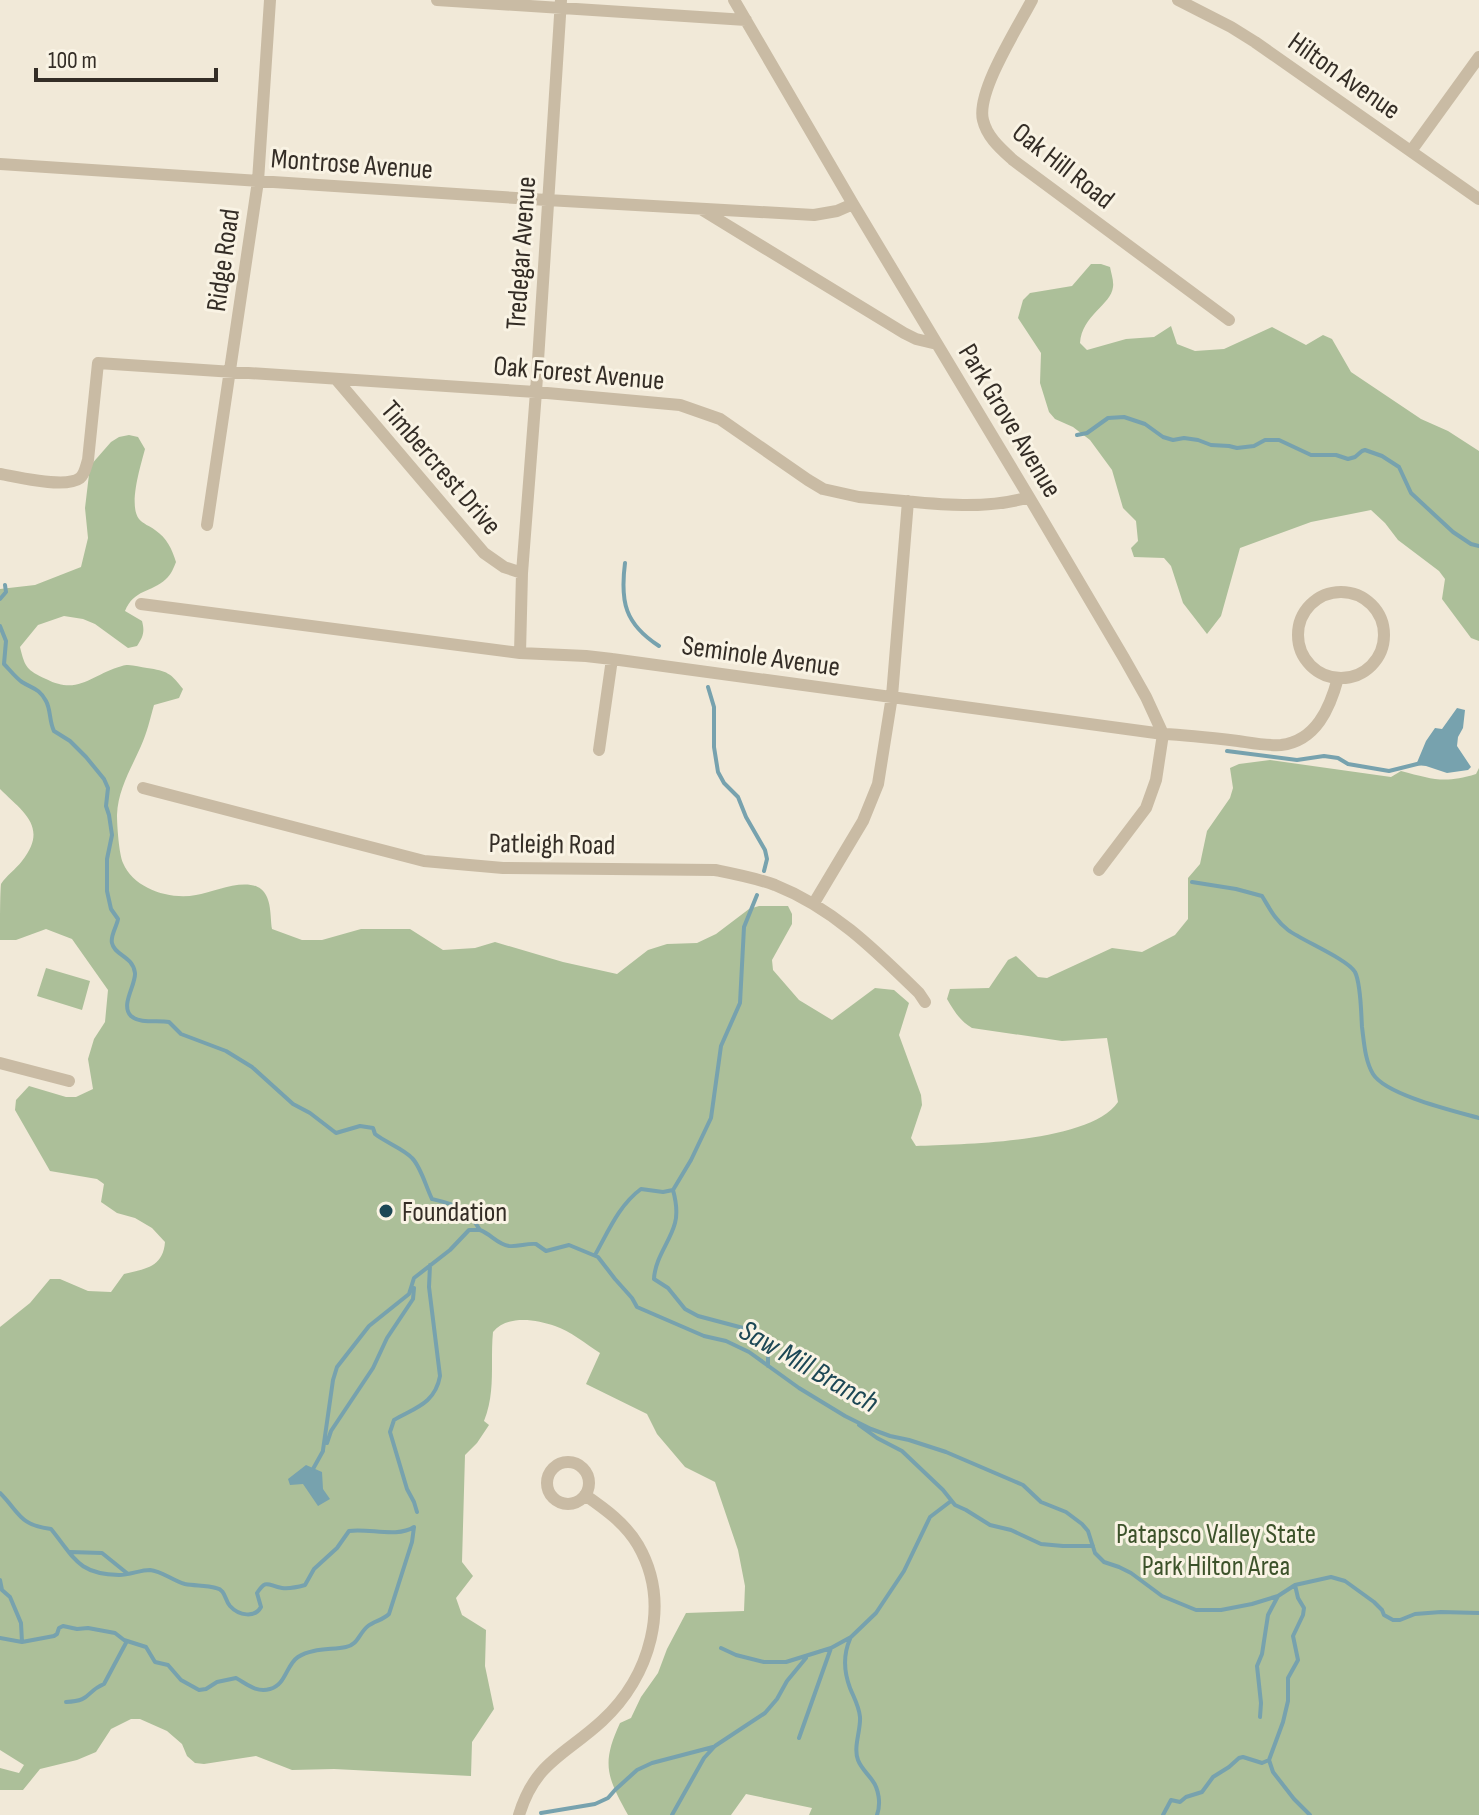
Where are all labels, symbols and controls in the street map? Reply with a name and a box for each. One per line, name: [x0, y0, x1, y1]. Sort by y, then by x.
street label: Hilton Avenue: [1282, 26, 1407, 127]
scale bar: [36, 32, 216, 82]
text: 100 m: [48, 46, 97, 75]
street label: Oak Hill Road: [1005, 116, 1121, 216]
street label: Montrose Avenue: [270, 142, 434, 187]
street label: Tredegar Avenue: [500, 175, 543, 331]
street label: Ridge Road: [200, 207, 247, 314]
street label: Park Grove Avenue: [951, 338, 1068, 504]
street label: Oak Forest Avenue: [492, 350, 666, 397]
street label: Timbercrest Drive: [374, 394, 508, 542]
street label: Seminole Avenue: [680, 629, 842, 684]
street label: Patleigh Road: [488, 827, 616, 862]
place label: Foundation: [402, 1196, 507, 1229]
marker: Foundation: [377, 1202, 395, 1220]
water label: Saw Mill Branch: [732, 1313, 885, 1421]
park label: Patapsco Valley State Park Hilton Area: [1116, 1518, 1316, 1583]

